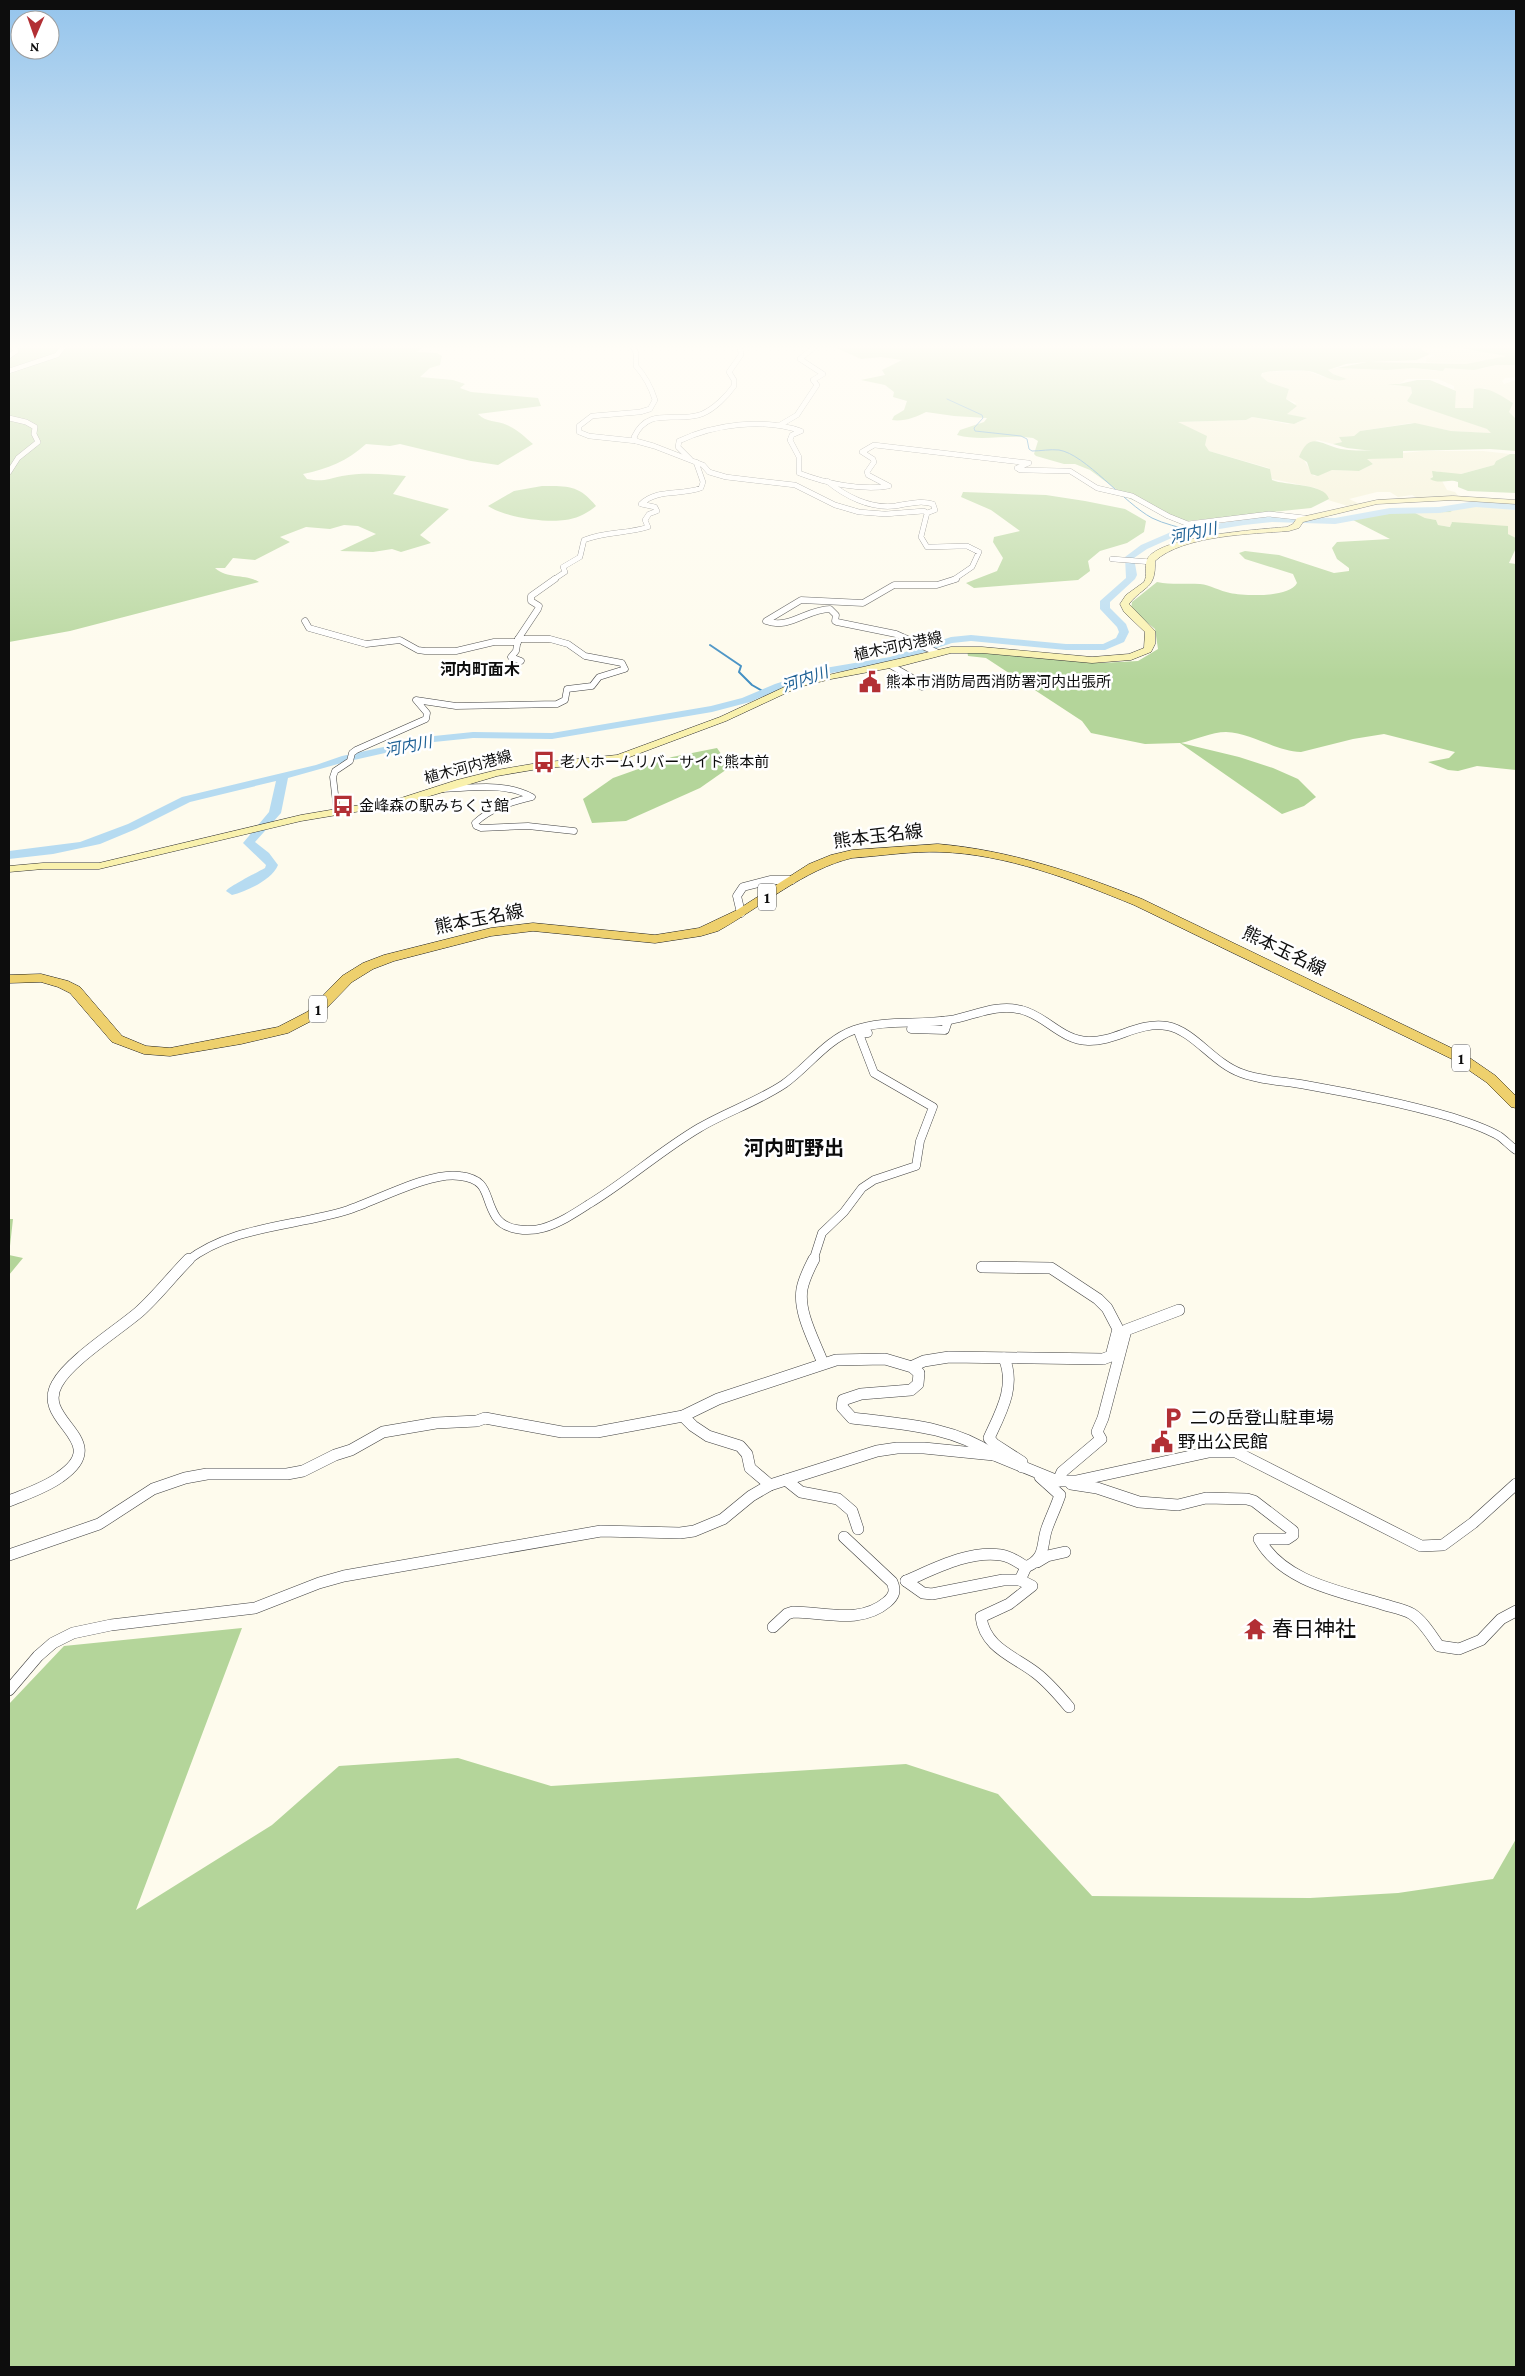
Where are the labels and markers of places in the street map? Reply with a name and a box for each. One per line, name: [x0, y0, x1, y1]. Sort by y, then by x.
public building icon: 熊本市消防局西消防署河内出張所: [857, 669, 883, 695]
place label: 熊本市消防局西消防署河内出張所: [886, 674, 1111, 690]
bus stop icon: 老人ホームリバーサイド熊本前: [531, 749, 557, 775]
place label: 老人ホームリバーサイド熊本前: [560, 754, 769, 770]
bus stop icon: 金峰森の駅みちくさ館: [330, 793, 356, 819]
place label: 金峰森の駅みちくさ館: [359, 797, 509, 814]
parking icon: 二の岳登山駐車場: [1160, 1405, 1186, 1431]
place label: 二の岳登山駐車場: [1190, 1408, 1334, 1428]
public building icon: 野出公民館: [1149, 1429, 1175, 1455]
place label: 野出公民館: [1178, 1432, 1268, 1452]
temple icon: 春日神社: [1242, 1616, 1268, 1642]
place label: 春日神社: [1272, 1617, 1356, 1641]

